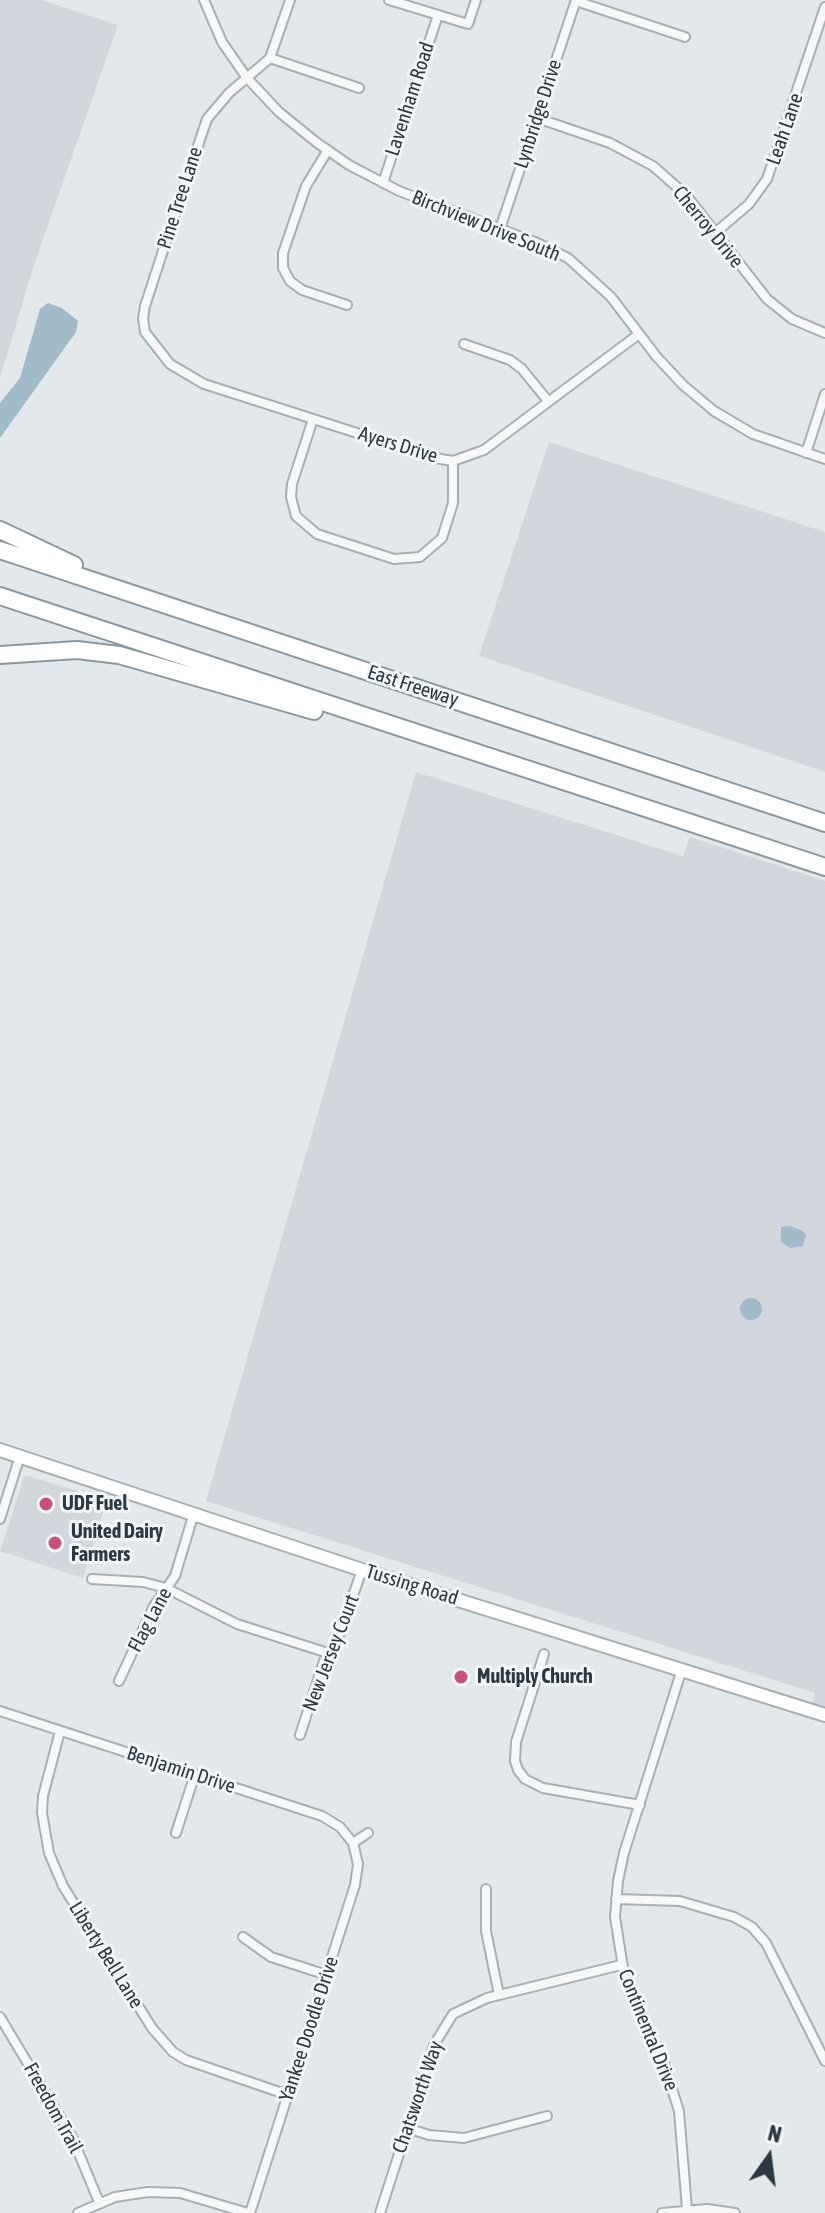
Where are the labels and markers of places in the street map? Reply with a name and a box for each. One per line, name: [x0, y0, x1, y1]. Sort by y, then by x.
place label: UDF Fuel: [62, 1492, 128, 1516]
marker: UDF Fuel: [37, 1495, 55, 1513]
place label: United Dairy Farmers: [71, 1520, 163, 1567]
marker: United Dairy Farmers: [46, 1534, 64, 1552]
place label: Multiply Church: [477, 1665, 593, 1689]
marker: Multiply Church: [452, 1668, 470, 1686]

